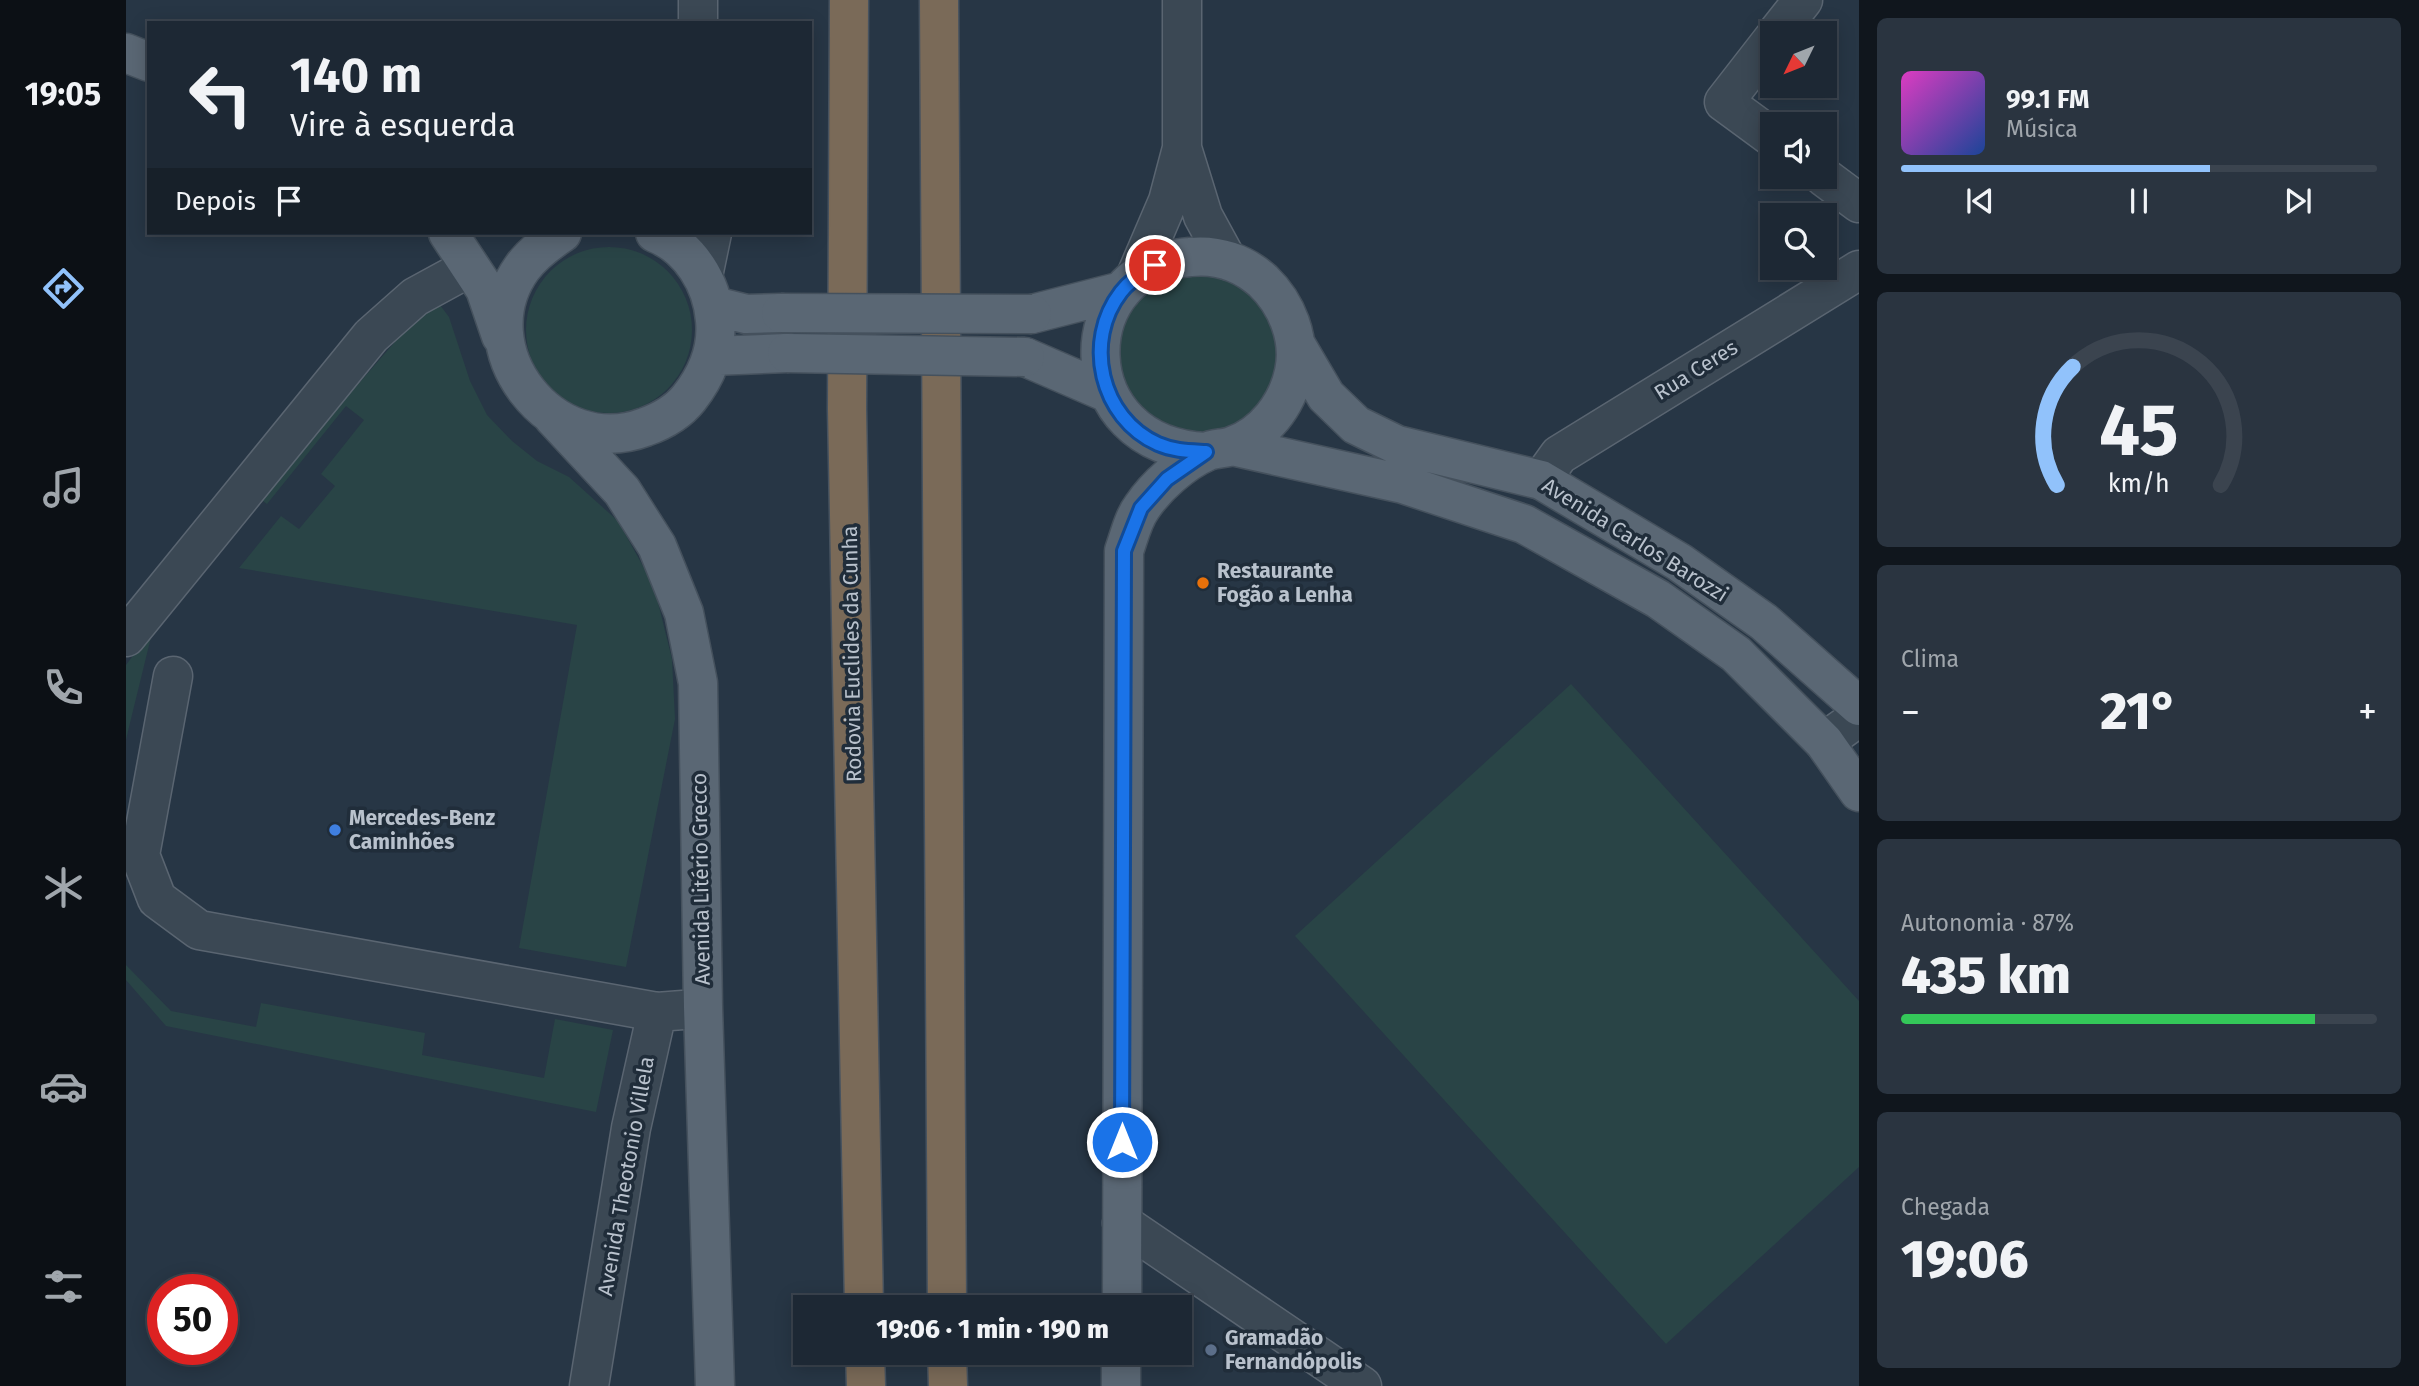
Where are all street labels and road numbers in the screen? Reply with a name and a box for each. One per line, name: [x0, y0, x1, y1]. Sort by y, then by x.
street label: Rua Ceres: [1649, 334, 1743, 406]
street label: Avenida Carlos Barozzi: [1537, 472, 1733, 608]
street label: Rodovia Euclides da Cunha: [837, 526, 867, 782]
street label: Avenida Litério Grecco: [686, 773, 716, 985]
street label: Avenida Theotonio Villela: [592, 1054, 660, 1298]

